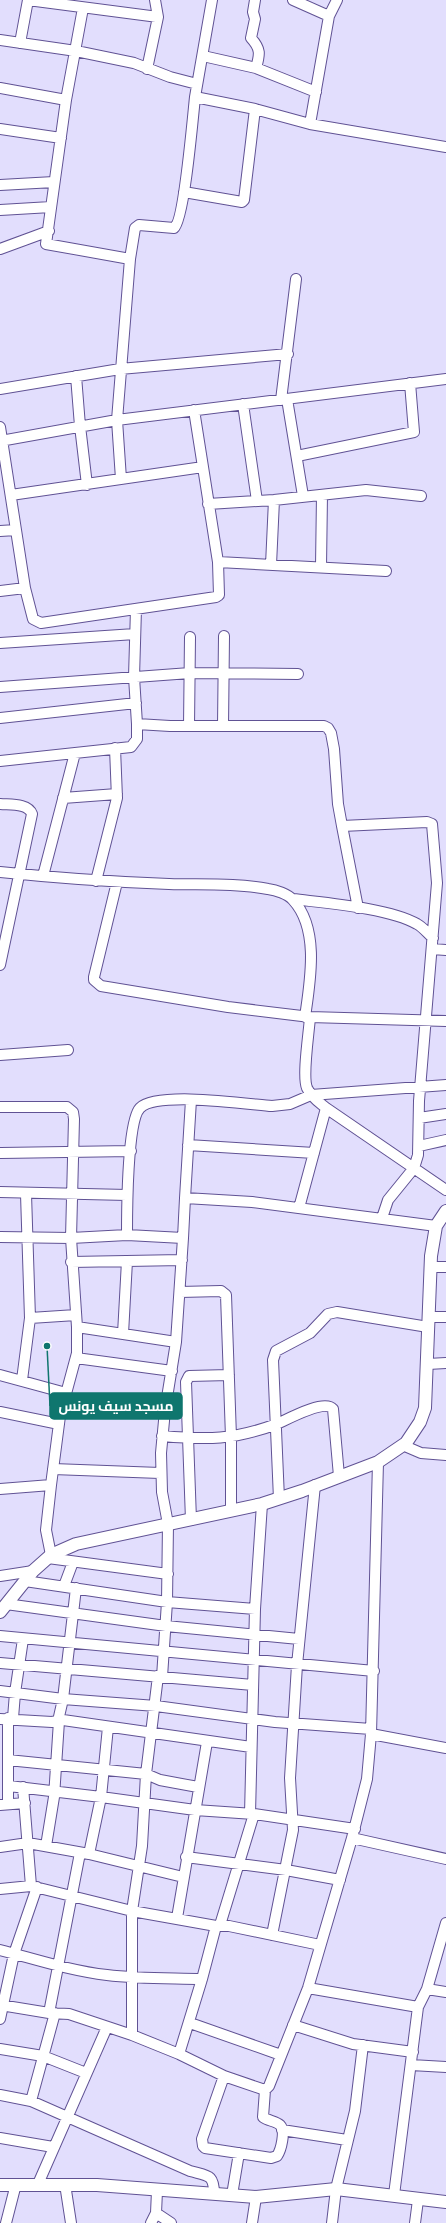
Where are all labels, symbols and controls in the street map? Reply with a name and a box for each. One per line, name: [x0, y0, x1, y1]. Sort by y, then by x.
callout: مسجد سيف يونس: [50, 1393, 182, 1419]
text: مسجد سيف يونس: [58, 1396, 174, 1416]

